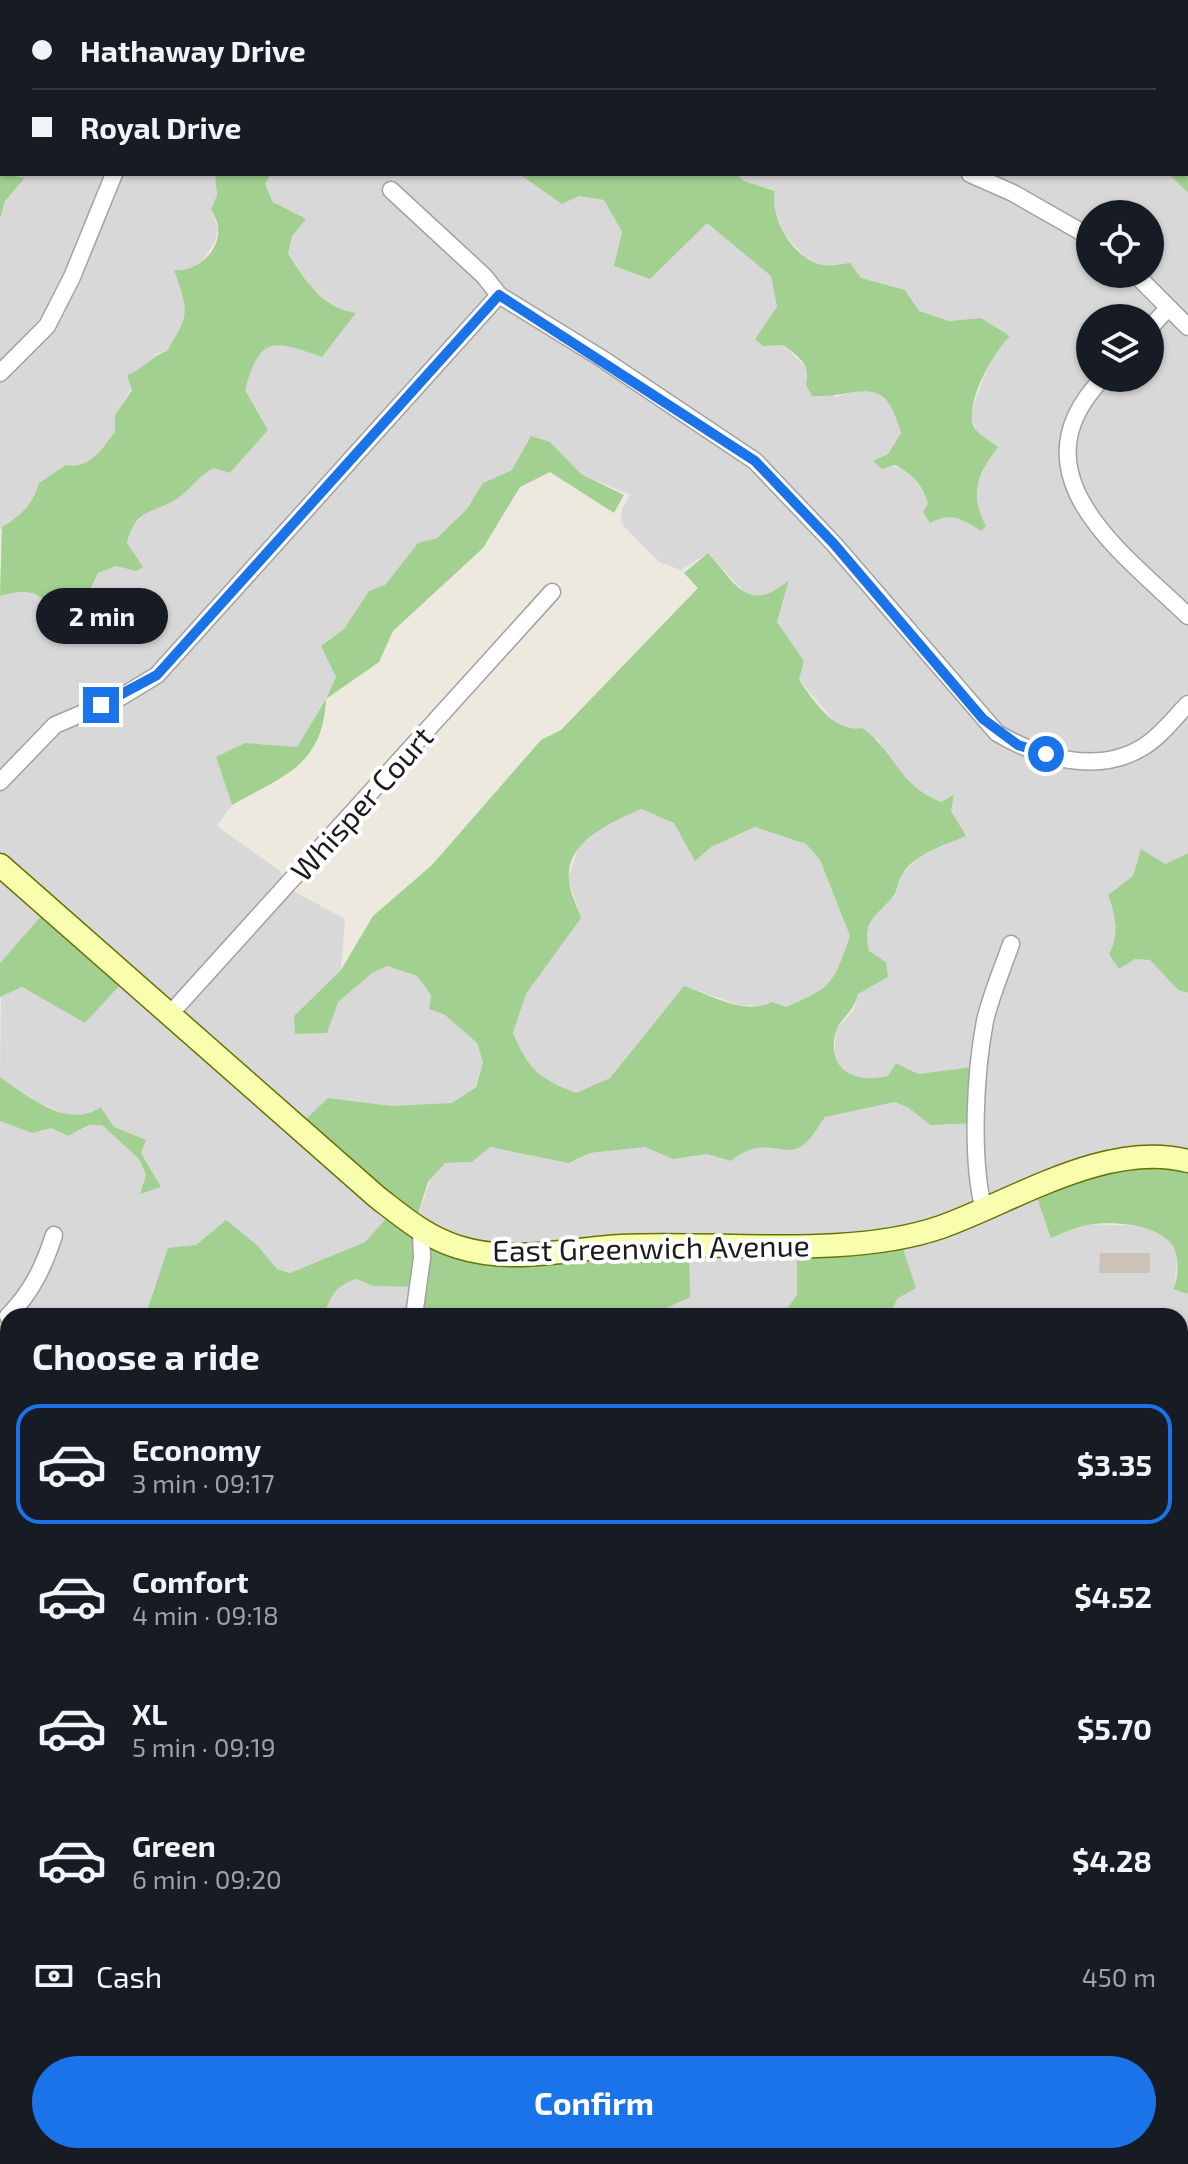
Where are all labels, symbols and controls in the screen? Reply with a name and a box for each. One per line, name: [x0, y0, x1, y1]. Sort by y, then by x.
text: Hathaway Drive: [80, 32, 306, 68]
text: Royal Drive: [80, 109, 241, 145]
map controls: [1076, 200, 1164, 392]
button: locate: [1076, 200, 1164, 288]
button: layers: [1076, 304, 1164, 392]
callout: 2 min: [35, 589, 167, 645]
text: 2 min: [69, 600, 135, 631]
route end: [83, 687, 119, 723]
street label: Whisper Court: [282, 719, 440, 887]
route start: [1028, 736, 1064, 772]
street label: East Greenwich Avenue: [492, 1226, 810, 1268]
text: Choose a ride: [32, 1334, 260, 1377]
icon: car: [36, 1428, 108, 1500]
text: Economy: [132, 1431, 261, 1467]
text: $3.35: [1077, 1446, 1152, 1482]
text: 3 min · 09:17: [132, 1467, 275, 1498]
icon: car: [36, 1560, 108, 1632]
text: Comfort: [132, 1563, 249, 1599]
text: $4.52: [1074, 1578, 1152, 1614]
text: 4 min · 09:18: [132, 1599, 279, 1630]
icon: car: [36, 1692, 108, 1764]
text: XL: [132, 1695, 167, 1731]
text: $5.70: [1077, 1710, 1152, 1746]
text: 5 min · 09:19: [132, 1731, 276, 1762]
icon: car: [36, 1824, 108, 1896]
text: Green: [132, 1827, 216, 1863]
text: $4.28: [1072, 1842, 1152, 1878]
text: 6 min · 09:20: [132, 1863, 282, 1894]
icon: cash: [32, 1954, 76, 1998]
text: Cash: [96, 1958, 162, 1994]
text: 450 m: [1082, 1961, 1156, 1992]
button: Confirm: [32, 2056, 1156, 2148]

